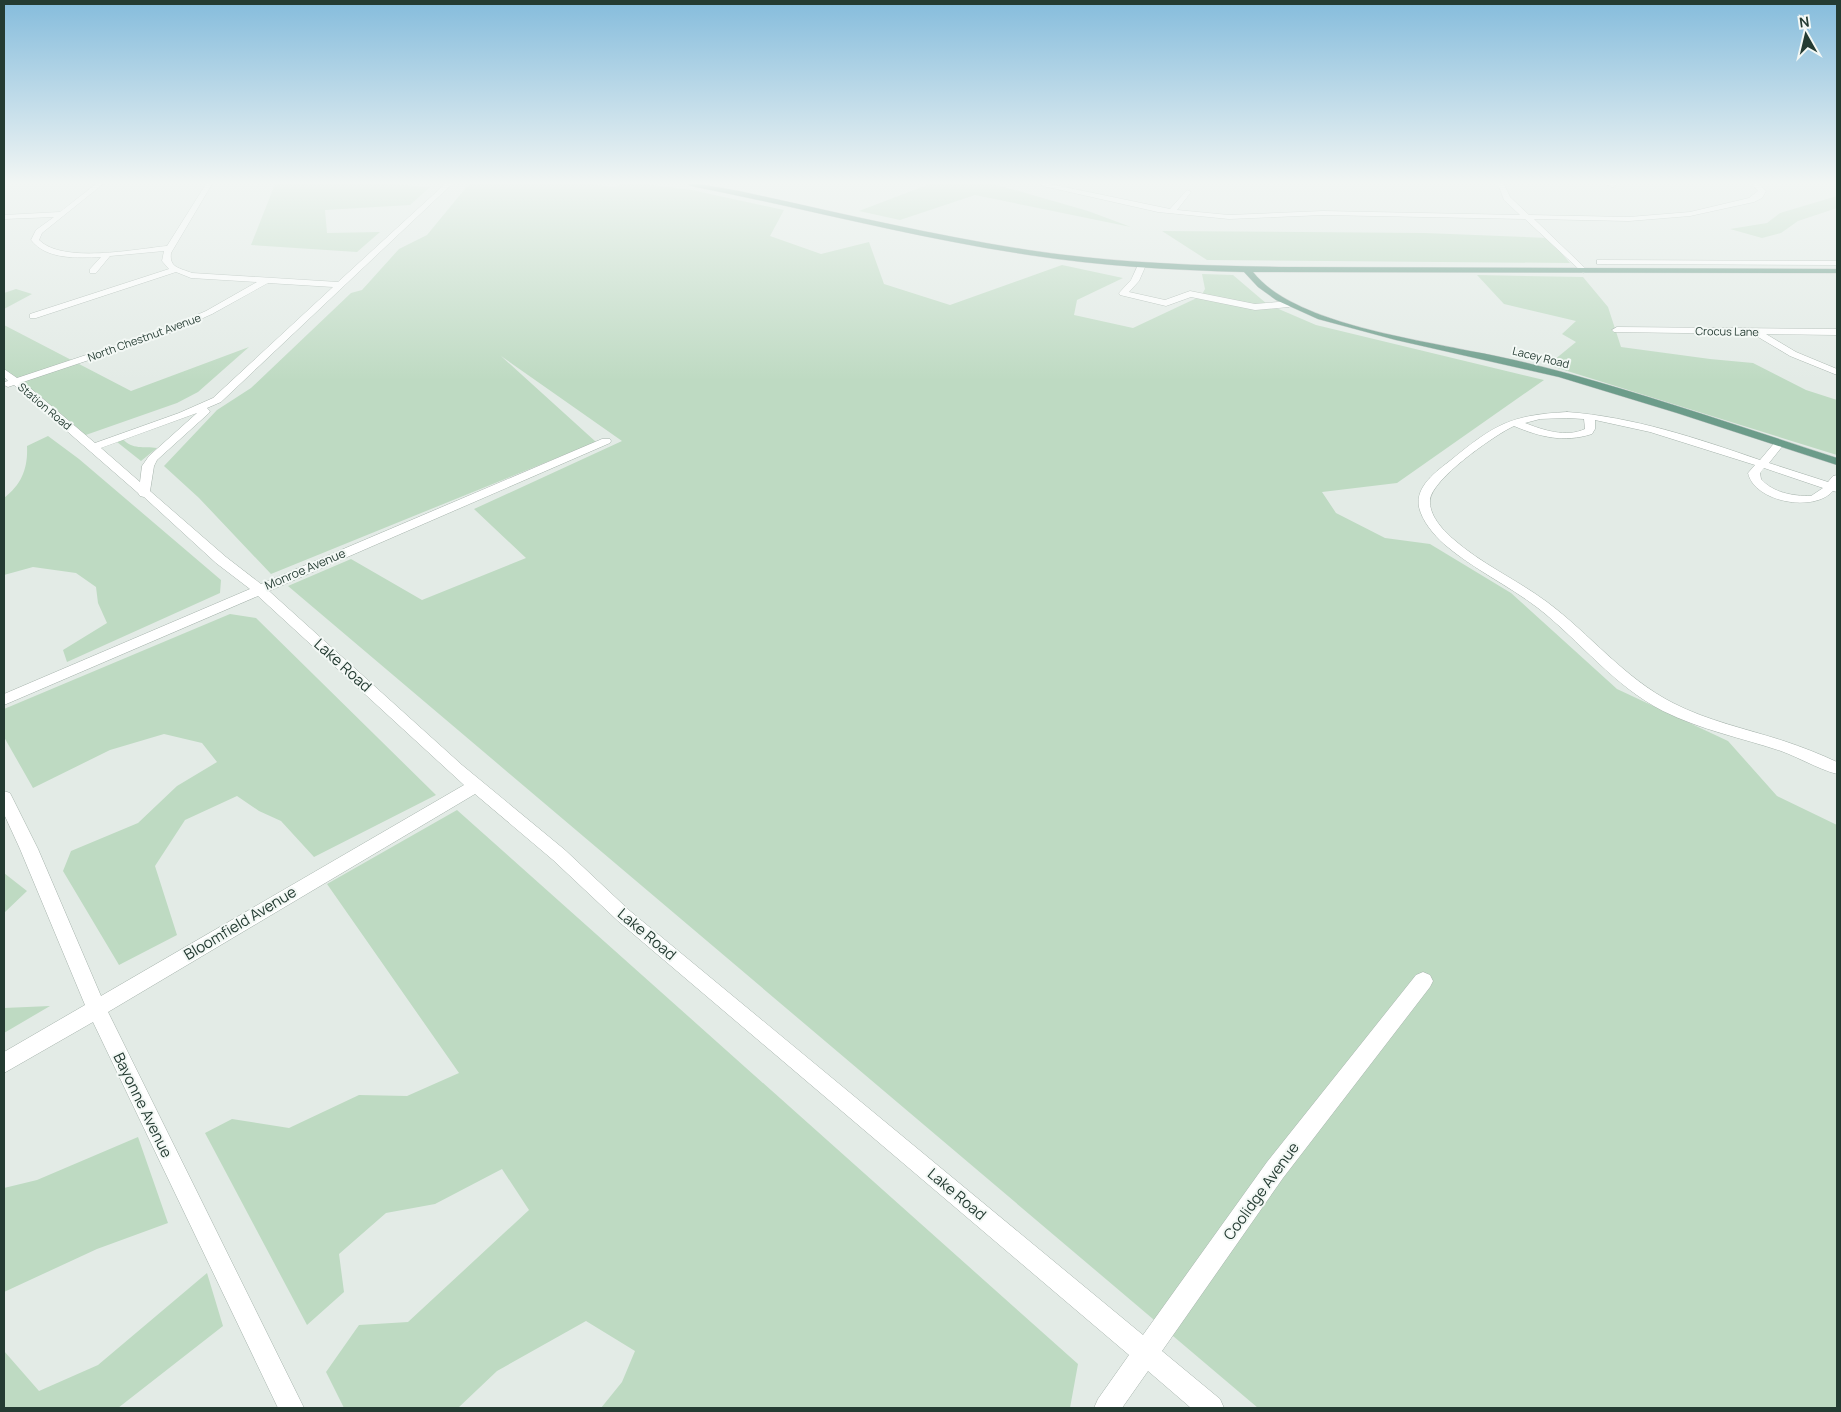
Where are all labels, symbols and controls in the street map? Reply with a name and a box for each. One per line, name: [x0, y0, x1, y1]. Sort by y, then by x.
north arrow: [1781, 10, 1831, 60]
text: N: [1798, 12, 1810, 32]
street label: North Chestnut Avenue: [85, 309, 203, 364]
street label: Crocus Lane: [1695, 323, 1759, 339]
street label: Lacey Road: [1511, 343, 1571, 371]
street label: Station Road: [15, 379, 75, 433]
street label: Monroe Avenue: [262, 544, 348, 594]
street label: Lake Road: [310, 634, 376, 696]
street label: Bloomfield Avenue: [180, 881, 300, 965]
street label: Lake Road: [613, 903, 681, 965]
street label: Bayonne Avenue: [108, 1049, 178, 1161]
street label: Coolidge Avenue: [1218, 1138, 1304, 1244]
street label: Lake Road: [923, 1163, 991, 1225]

